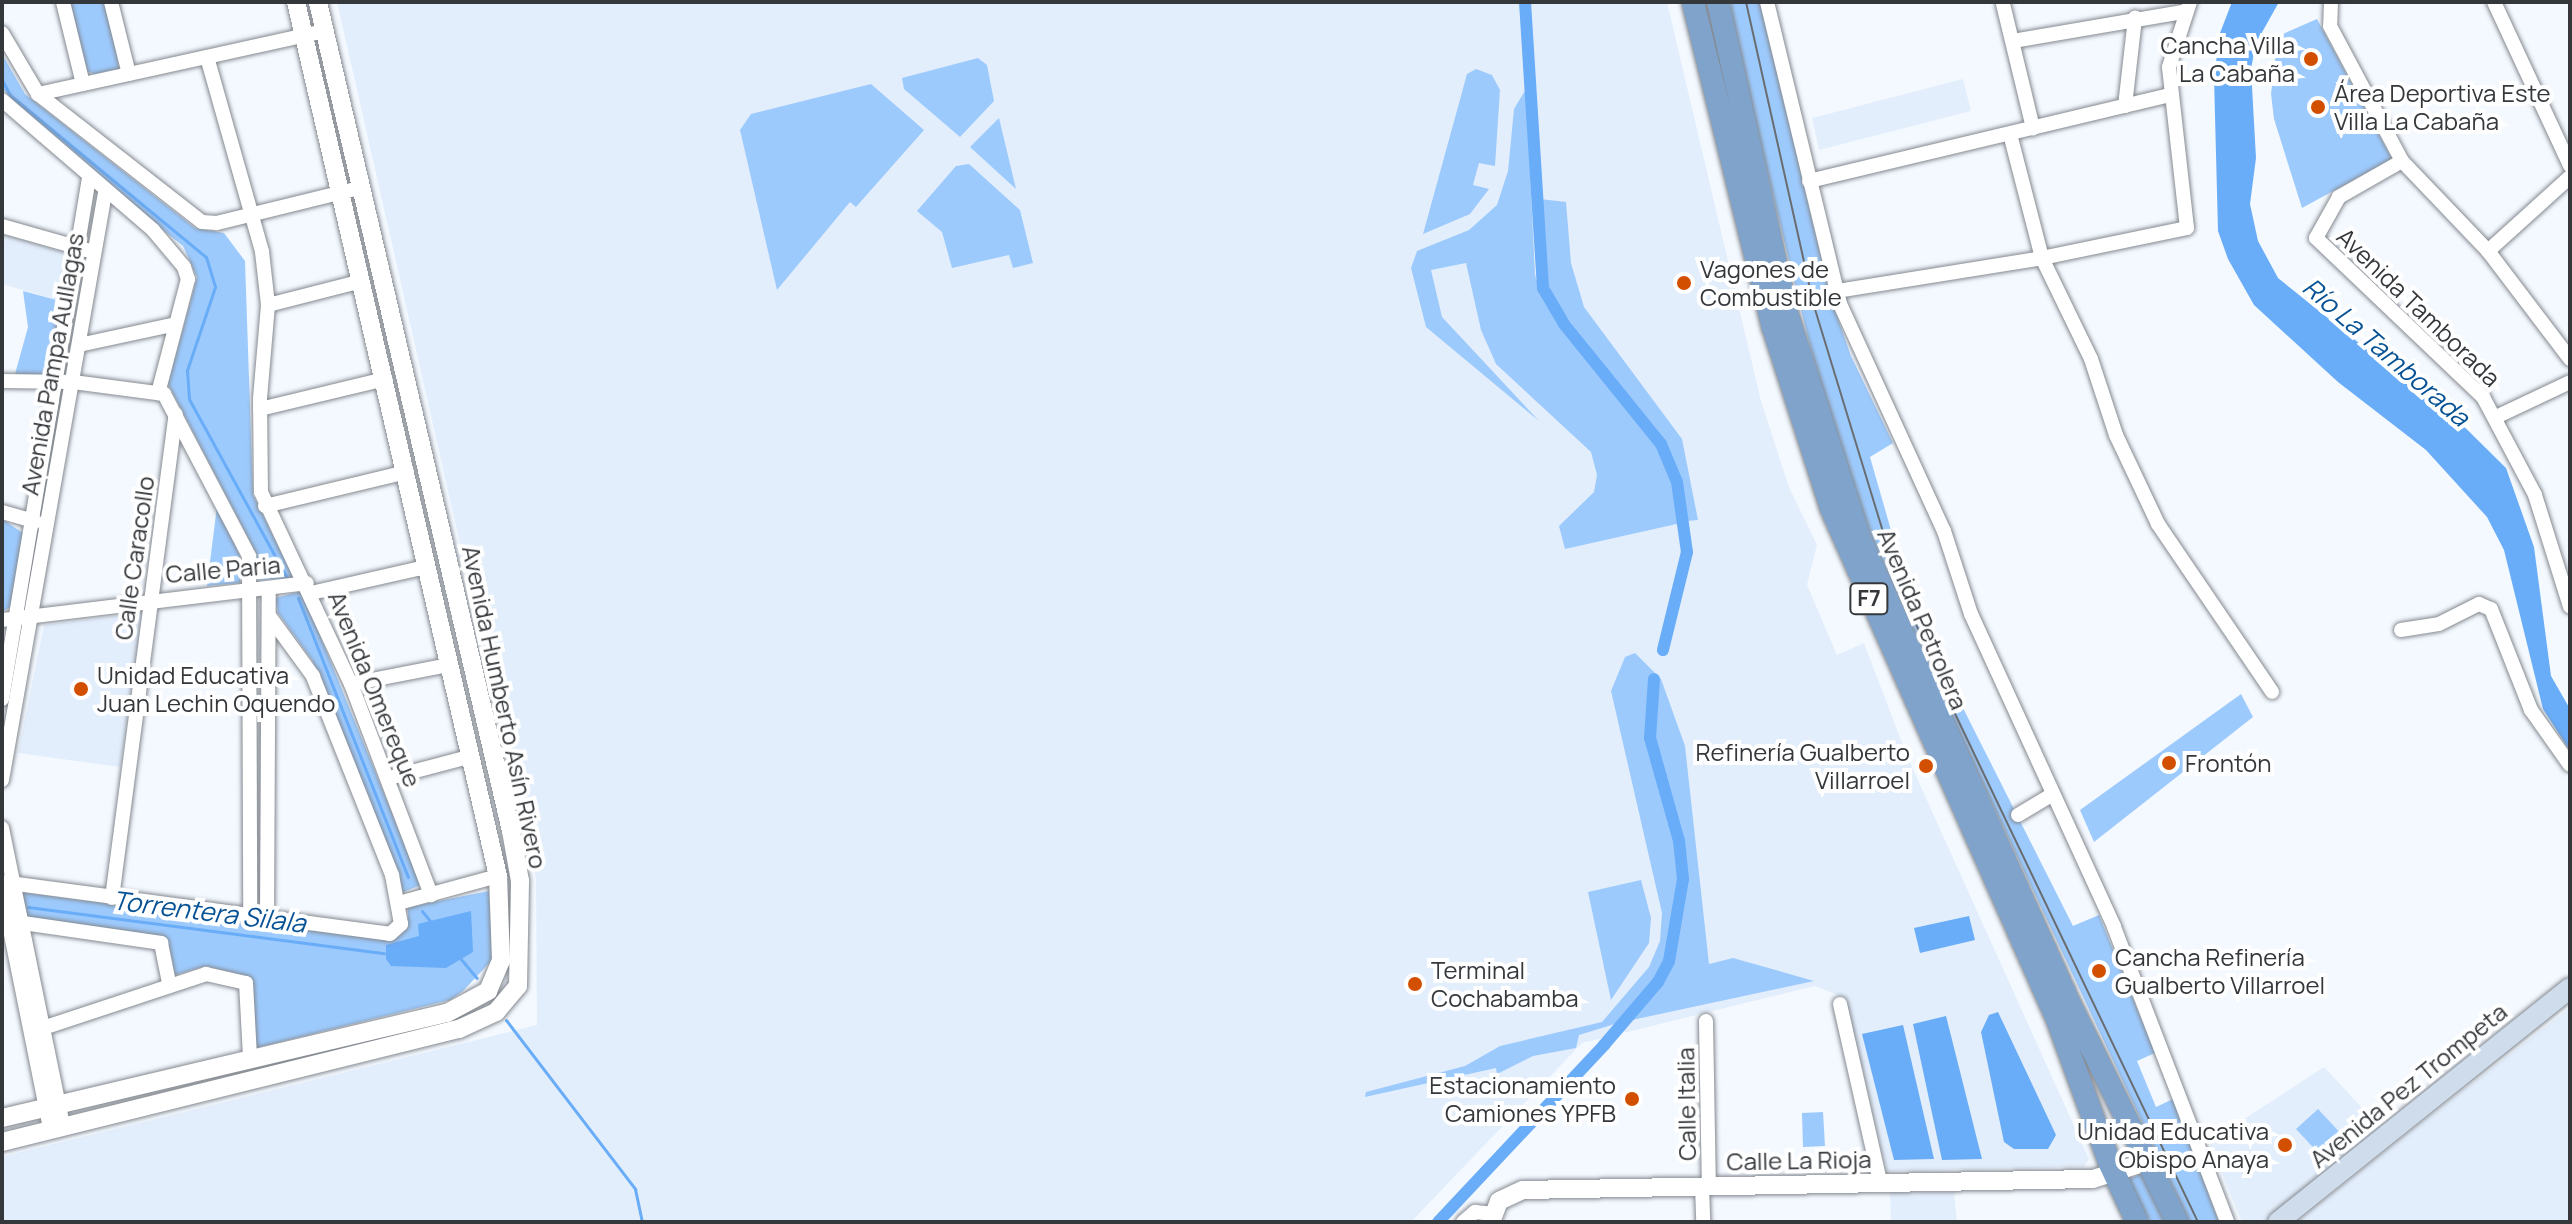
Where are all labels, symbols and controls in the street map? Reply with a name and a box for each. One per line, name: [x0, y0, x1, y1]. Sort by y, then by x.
place label: Cancha Villa La Cabaña: [2161, 31, 2295, 87]
marker: Cancha Villa La Cabaña: [2302, 50, 2320, 68]
place label: Área Deportiva Este Villa La Cabaña: [2334, 79, 2551, 135]
marker: Área Deportiva Este Villa La Cabaña: [2309, 98, 2327, 116]
street label: Avenida Tamborada: [2331, 222, 2507, 392]
street label: Avenida Pampa Aullagas: [15, 231, 89, 497]
place label: Vagones de Combustible: [1700, 255, 1842, 311]
water label: Río La Tamborada: [2297, 271, 2475, 433]
marker: Vagones de Combustible: [1675, 274, 1693, 292]
street label: Calle Caracollo: [108, 474, 160, 642]
street label: Avenida Petrolera: [1872, 524, 1974, 714]
street label: Avenida Humberto Asín Rivero: [457, 543, 553, 871]
street label: Calle Paria: [164, 550, 282, 588]
road number: F7: [1849, 581, 1889, 617]
street label: Avenida Omereque: [323, 587, 427, 791]
place label: Unidad Educativa Juan Lechin Oquendo: [97, 661, 335, 717]
marker: Unidad Educativa Juan Lechin Oquendo: [72, 680, 90, 698]
place label: Refinería Gualberto Villarroel: [1695, 738, 1910, 794]
place label: Frontón: [2185, 749, 2272, 777]
marker: Frontón: [2160, 754, 2178, 772]
marker: Refinería Gualberto Villarroel: [1917, 757, 1935, 775]
water label: Torrentera Silala: [111, 885, 307, 939]
place label: Cancha Refinería Gualberto Villarroel: [2115, 943, 2325, 999]
place label: Terminal Cochabamba: [1431, 956, 1579, 1012]
marker: Cancha Refinería Gualberto Villarroel: [2090, 962, 2108, 980]
marker: Terminal Cochabamba: [1406, 975, 1424, 993]
street label: Avenida Pez Trompeta: [2304, 997, 2512, 1173]
street label: Calle Italia: [1671, 1047, 1701, 1161]
place label: Estacionamiento Camiones YPFB: [1429, 1071, 1616, 1127]
marker: Estacionamiento Camiones YPFB: [1623, 1090, 1641, 1108]
place label: Unidad Educativa Obispo Anaya: [2077, 1117, 2269, 1173]
marker: Unidad Educativa Obispo Anaya: [2276, 1136, 2294, 1154]
street label: Calle La Rioja: [1726, 1144, 1872, 1176]

